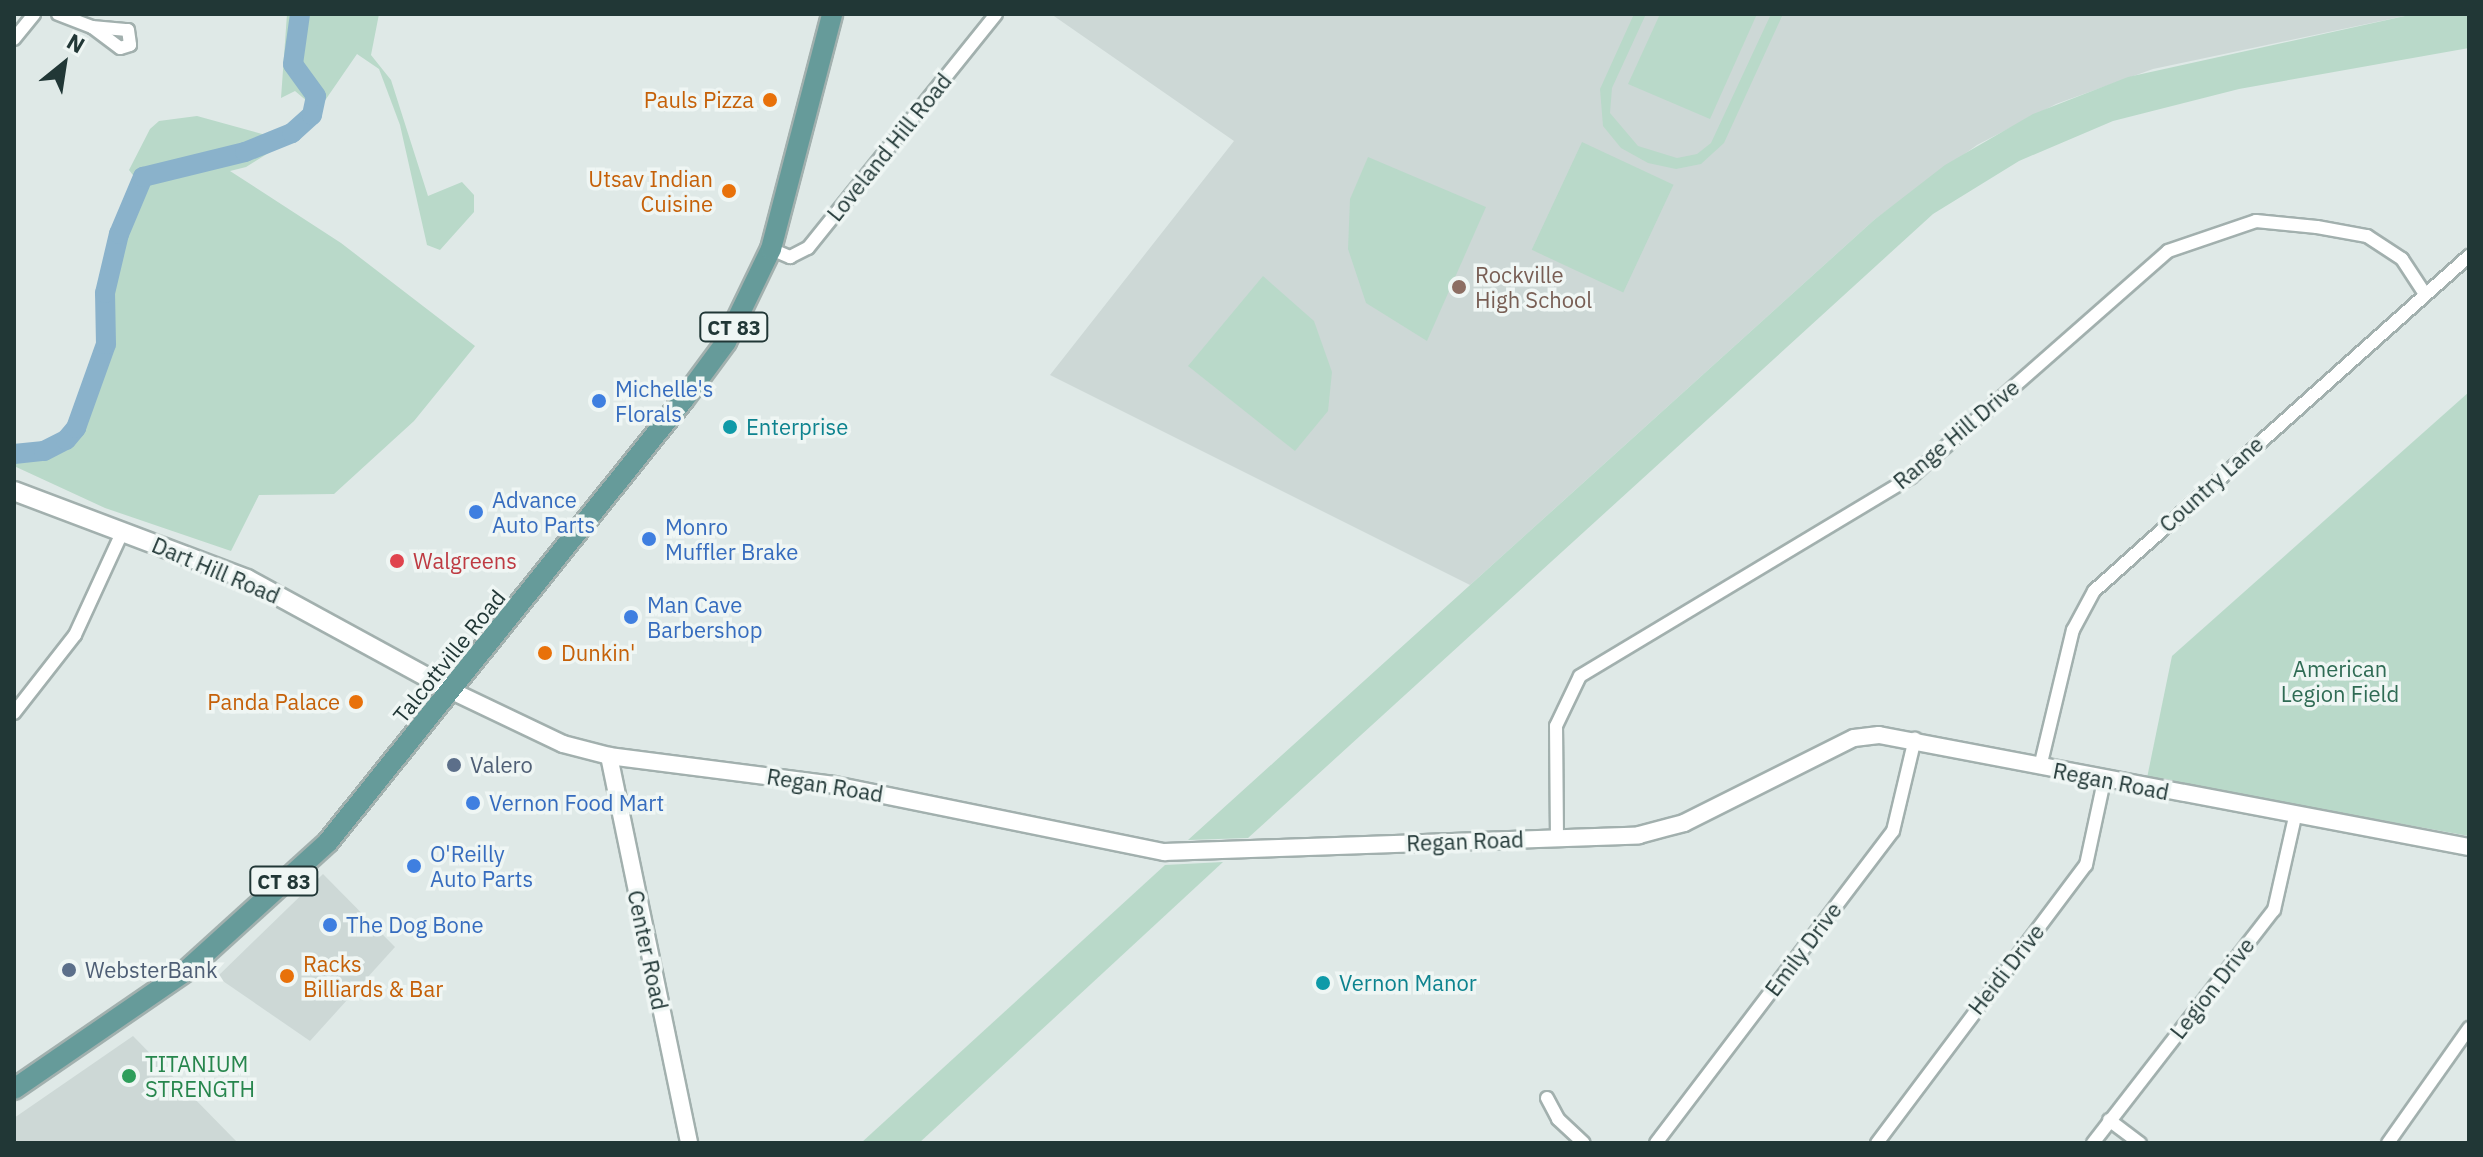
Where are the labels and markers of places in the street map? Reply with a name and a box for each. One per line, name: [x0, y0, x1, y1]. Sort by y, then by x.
place label: Pauls Pizza: [644, 87, 754, 113]
marker: Pauls Pizza: [761, 91, 779, 109]
place label: Utsav Indian Cuisine: [588, 165, 713, 216]
marker: Utsav Indian Cuisine: [720, 182, 738, 200]
place label: Rockville High School: [1475, 261, 1592, 312]
marker: Rockville High School: [1450, 278, 1468, 296]
place label: Michelle's Florals: [615, 375, 714, 426]
marker: Michelle's Florals: [590, 392, 608, 410]
place label: Enterprise: [746, 414, 848, 440]
marker: Enterprise: [721, 418, 739, 436]
place label: Advance Auto Parts: [492, 486, 595, 538]
marker: Advance Auto Parts: [467, 503, 485, 521]
place label: Monro Muffler Brake: [665, 513, 798, 564]
marker: Monro Muffler Brake: [640, 530, 658, 548]
place label: Walgreens: [413, 548, 517, 574]
marker: Walgreens: [388, 552, 406, 570]
place label: Man Cave Barbershop: [647, 591, 762, 642]
marker: Man Cave Barbershop: [622, 608, 640, 626]
place label: Dunkin': [561, 640, 635, 666]
marker: Dunkin': [536, 644, 554, 662]
place label: Panda Palace: [207, 689, 340, 715]
marker: Panda Palace: [347, 693, 365, 711]
place label: Valero: [470, 752, 533, 778]
marker: Valero: [445, 756, 463, 774]
place label: Vernon Food Mart: [489, 790, 664, 816]
marker: Vernon Food Mart: [464, 794, 482, 812]
place label: O'Reilly Auto Parts: [430, 840, 533, 892]
marker: O'Reilly Auto Parts: [405, 857, 423, 875]
place label: The Dog Bone: [346, 912, 483, 938]
marker: The Dog Bone: [321, 916, 339, 934]
place label: Racks Billiards & Bar: [303, 950, 443, 1002]
place label: WebsterBank: [85, 957, 218, 983]
marker: WebsterBank: [60, 961, 78, 979]
marker: Racks Billiards & Bar: [278, 967, 296, 985]
place label: Vernon Manor: [1339, 970, 1477, 996]
marker: Vernon Manor: [1314, 974, 1332, 992]
place label: TITANIUM STRENGTH: [145, 1050, 255, 1102]
marker: TITANIUM STRENGTH: [120, 1067, 138, 1085]

